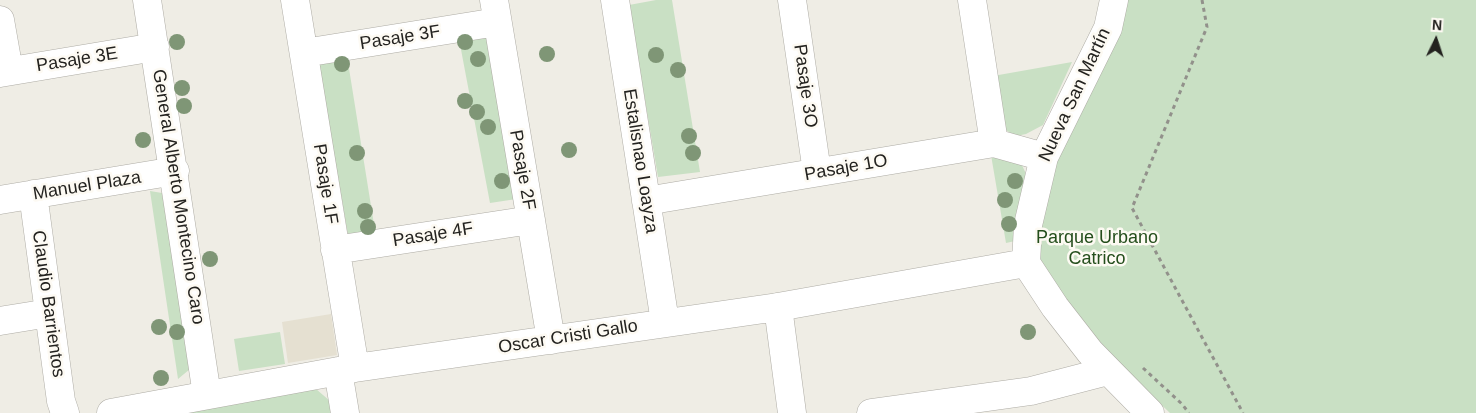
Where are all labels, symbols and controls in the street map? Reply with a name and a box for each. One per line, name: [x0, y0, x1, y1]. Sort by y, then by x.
north arrow: [1411, 15, 1461, 65]
text: N: [1431, 17, 1443, 33]
street label: Pasaje 3F: [358, 21, 442, 55]
street label: Nueva San Martín: [1035, 25, 1115, 165]
street label: Pasaje 3E: [35, 43, 119, 77]
street label: Pasaje 3O: [788, 43, 822, 129]
street label: General Alberto Montecino Caro: [147, 68, 209, 326]
street label: Estalisnao Loayza: [618, 87, 662, 235]
street label: Pasaje 2F: [504, 128, 540, 212]
street label: Pasaje 1F: [308, 142, 342, 226]
street label: Pasaje 1O: [803, 150, 889, 186]
street label: Manuel Plaza: [31, 167, 143, 205]
street label: Pasaje 4F: [391, 218, 475, 252]
park label: Parque Urbano Catrico: [1036, 227, 1158, 270]
street label: Claudio Barrientos: [27, 229, 69, 379]
street label: Oscar Cristi Gallo: [497, 315, 639, 359]

